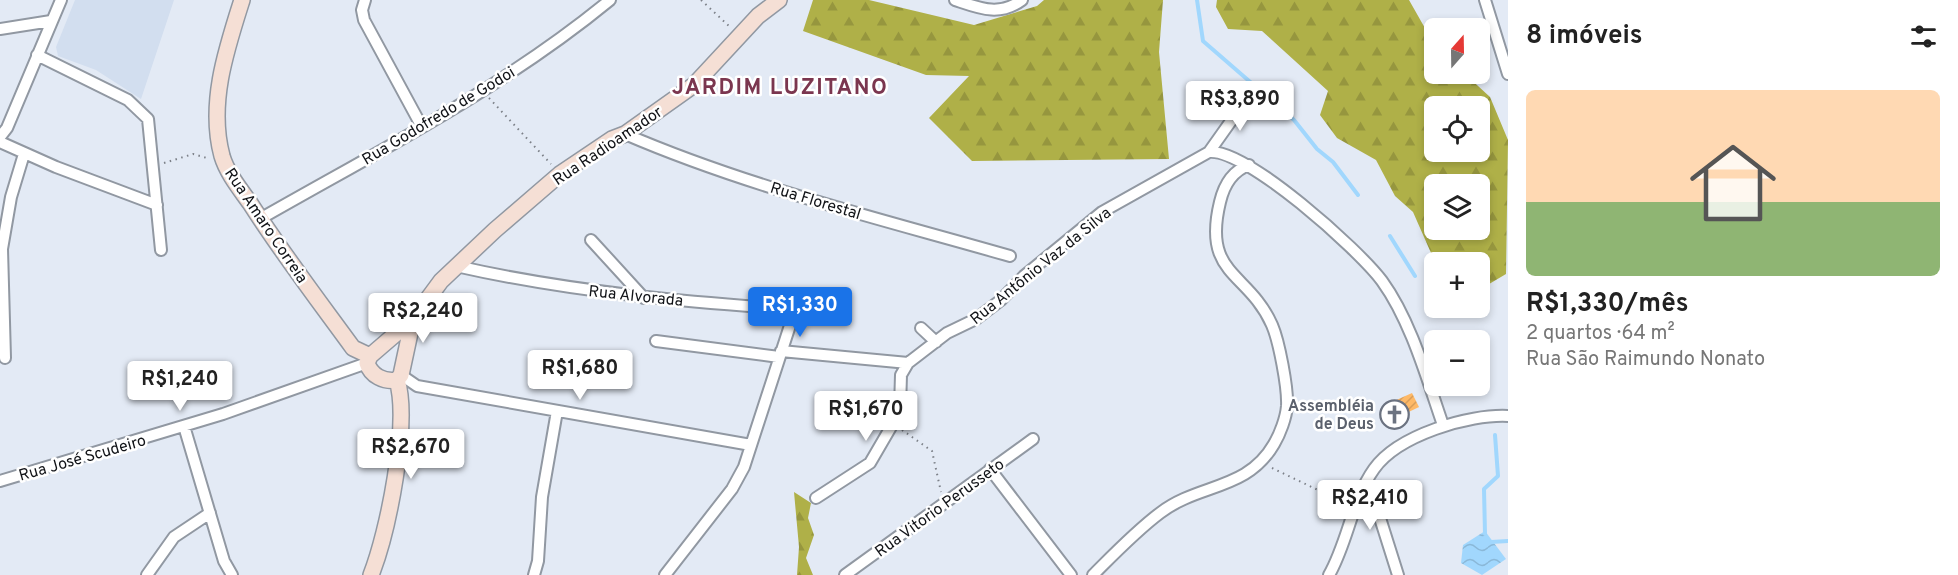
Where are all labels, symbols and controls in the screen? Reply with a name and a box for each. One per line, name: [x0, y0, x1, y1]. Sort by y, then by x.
north arrow: [1424, 18, 1490, 84]
map controls: [1424, 18, 1490, 396]
text: 8 imóveis: [1526, 20, 1643, 53]
icon: filters: [1907, 20, 1940, 53]
street label: Rua Godofredo de Godoi: [359, 63, 519, 170]
district label: JARDIM LUZITANO: [672, 75, 888, 102]
pin: R$3,890: [1185, 81, 1295, 132]
text: R$3,890: [1200, 87, 1280, 113]
button: locate: [1424, 96, 1490, 162]
street label: Rua Radioamador: [549, 103, 667, 191]
icon: home: [1679, 129, 1787, 237]
street label: Rua Amaro Correia: [219, 165, 311, 288]
button: layers: [1424, 174, 1490, 240]
street label: Rua Florestal: [768, 179, 863, 225]
street label: Rua Antônio Vaz da Silva: [967, 204, 1116, 330]
button: +: [1424, 252, 1490, 318]
street label: Rua Alvorada: [587, 282, 684, 312]
pin: R$1,330: [745, 287, 855, 338]
text: R$1,330/mês: [1526, 288, 1689, 321]
pin: R$2,240: [368, 293, 478, 344]
text: R$1,330: [762, 293, 838, 319]
text: R$2,240: [382, 299, 464, 325]
text: 2 quartos · 64 m²: [1526, 321, 1675, 347]
button: −: [1424, 330, 1490, 396]
text: Rua São Raimundo Nonato: [1526, 347, 1765, 373]
pin: R$1,680: [525, 350, 635, 401]
text: R$1,680: [542, 356, 618, 382]
pin: R$1,240: [125, 361, 235, 412]
text: R$1,240: [141, 367, 219, 393]
pin: R$1,670: [811, 391, 921, 442]
text: R$1,670: [828, 397, 904, 423]
place label: Assembléia de Deus: [1288, 397, 1374, 435]
church icon: Assembléia de Deus: [1379, 398, 1411, 430]
pin: R$2,670: [356, 429, 466, 480]
street label: Rua José Scudeiro: [17, 431, 149, 487]
text: R$2,670: [371, 435, 451, 461]
street label: Rua Vitorio Perusseto: [871, 455, 1009, 562]
pin: R$2,410: [1315, 480, 1425, 531]
text: R$2,410: [1331, 486, 1409, 512]

